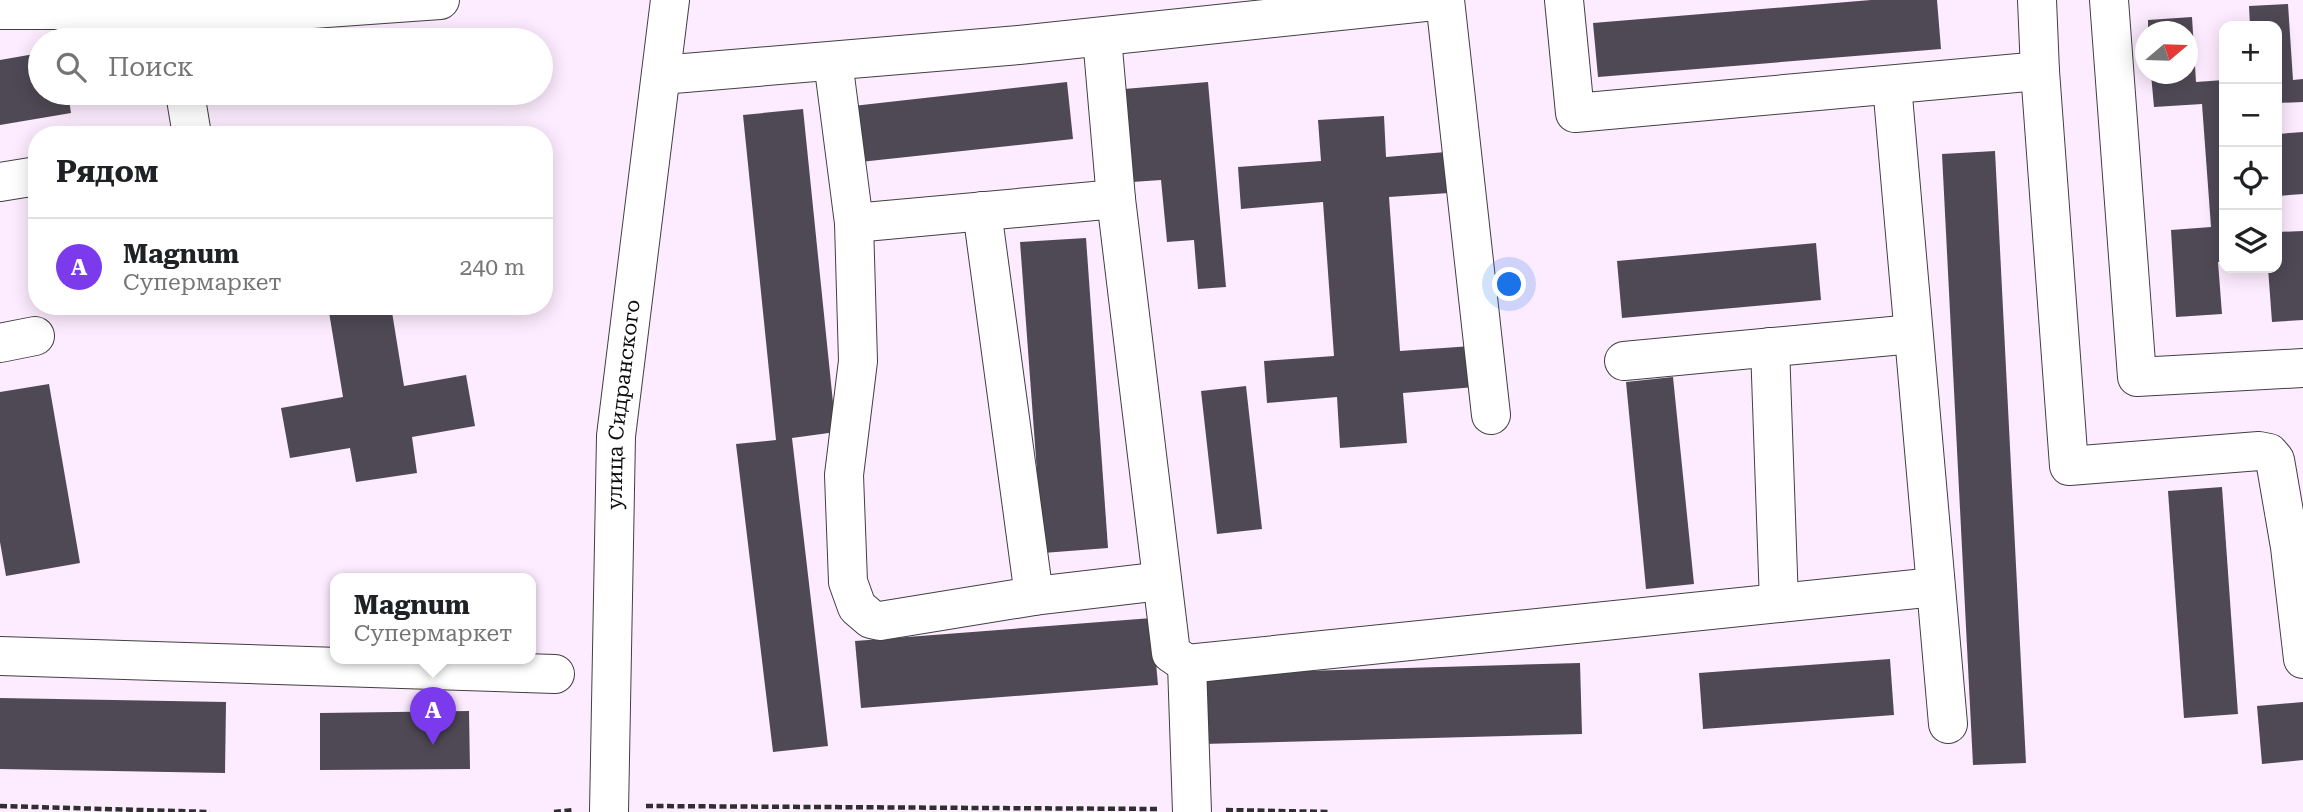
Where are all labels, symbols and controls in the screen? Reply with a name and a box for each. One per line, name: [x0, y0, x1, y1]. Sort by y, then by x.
north arrow: [2135, 21, 2198, 84]
map controls: [2219, 21, 2282, 273]
button: +: [2219, 21, 2282, 84]
search box: [28, 28, 553, 105]
icon: search: [52, 48, 90, 86]
text: Поиск: [108, 52, 194, 82]
button: −: [2219, 84, 2282, 147]
button: locate: [2219, 147, 2282, 210]
text: Рядом: [56, 154, 158, 189]
button: layers: [2219, 210, 2282, 273]
text: Magnum: [123, 239, 239, 269]
text: A: [71, 254, 87, 281]
text: 240 m: [460, 254, 525, 281]
your location: [1492, 267, 1526, 301]
text: Супермаркет: [123, 269, 281, 296]
street label: улица Сидранского: [603, 298, 645, 510]
popup: [330, 573, 536, 664]
text: Magnum: [354, 590, 470, 620]
text: Супермаркет: [354, 620, 512, 647]
pin: A: [410, 687, 456, 745]

